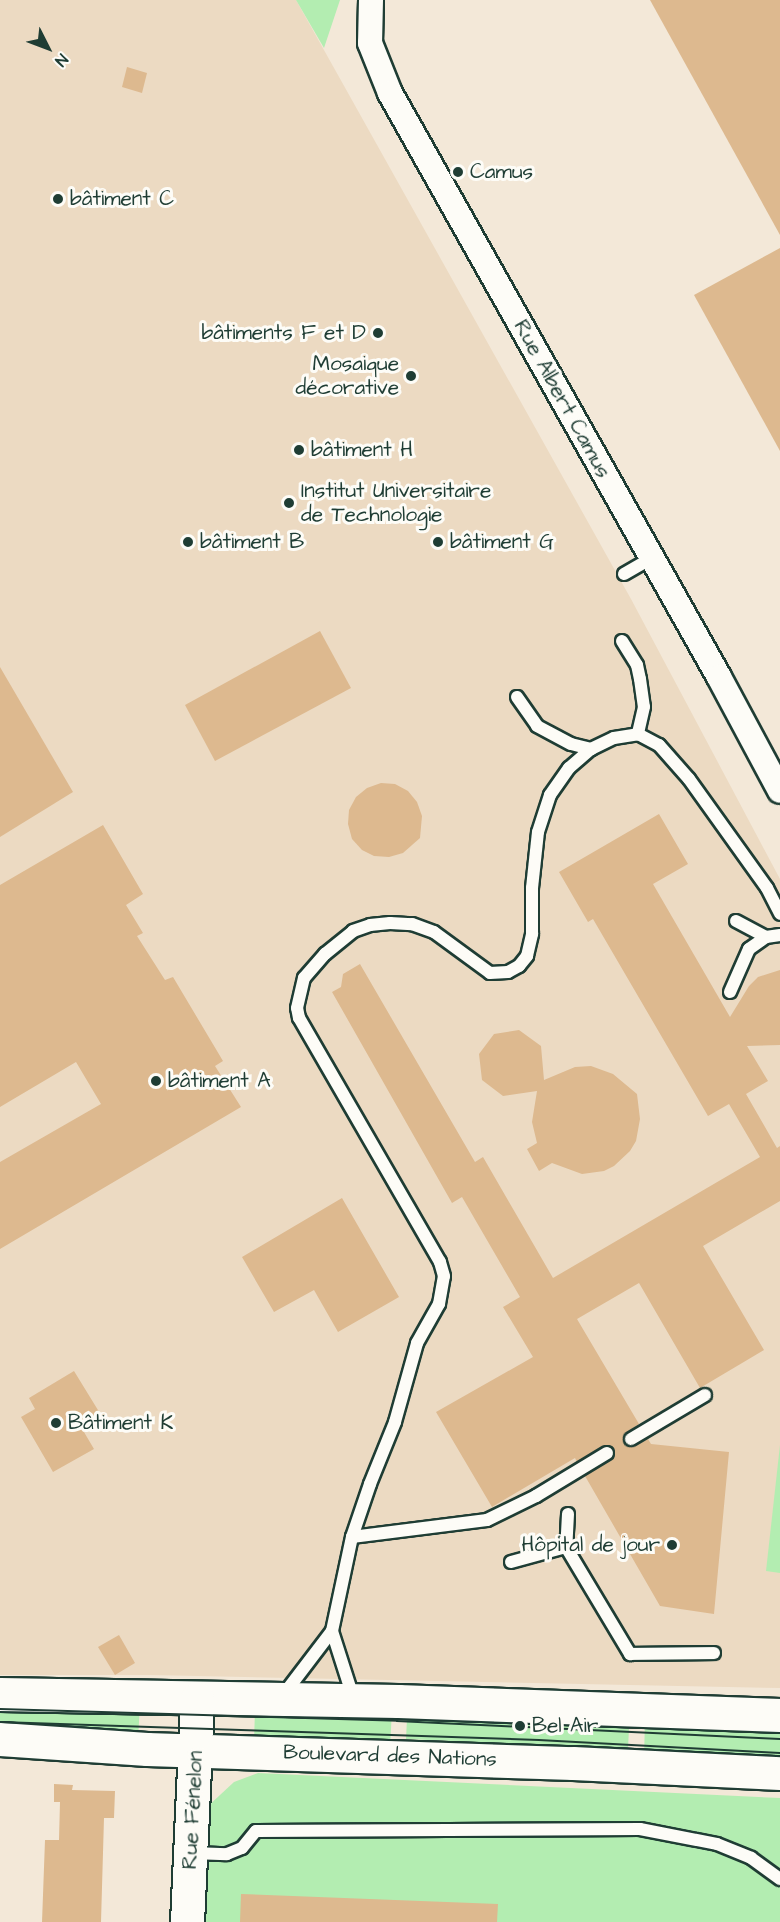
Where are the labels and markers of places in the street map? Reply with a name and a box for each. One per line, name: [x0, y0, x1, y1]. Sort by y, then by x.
place label: Camus: [470, 159, 533, 185]
marker: Camus: [451, 165, 465, 179]
place label: bâtiment C: [70, 186, 174, 212]
marker: bâtiment C: [51, 192, 65, 206]
place label: bâtiments F et D: [201, 320, 366, 346]
marker: bâtiments F et D: [371, 326, 385, 340]
place label: Mosaique décorative: [296, 351, 399, 401]
marker: Mosaique décorative: [404, 369, 418, 383]
place label: bâtiment H: [311, 437, 413, 463]
marker: bâtiment H: [292, 443, 306, 457]
place label: Institut Universitaire de Technologie: [301, 478, 491, 528]
marker: Institut Universitaire de Technologie: [282, 496, 296, 510]
place label: bâtiment B: [200, 529, 304, 555]
place label: bâtiment G: [450, 529, 554, 555]
marker: bâtiment B: [181, 535, 195, 549]
marker: bâtiment G: [431, 535, 445, 549]
place label: bâtiment A: [168, 1068, 271, 1094]
marker: bâtiment A: [149, 1074, 163, 1088]
place label: Bâtiment K: [68, 1410, 173, 1436]
marker: Bâtiment K: [49, 1416, 63, 1430]
place label: Hôpital de jour: [521, 1532, 660, 1558]
marker: Hôpital de jour: [665, 1538, 679, 1552]
place label: Bel Air: [532, 1713, 598, 1739]
marker: Bel Air: [513, 1719, 527, 1733]

